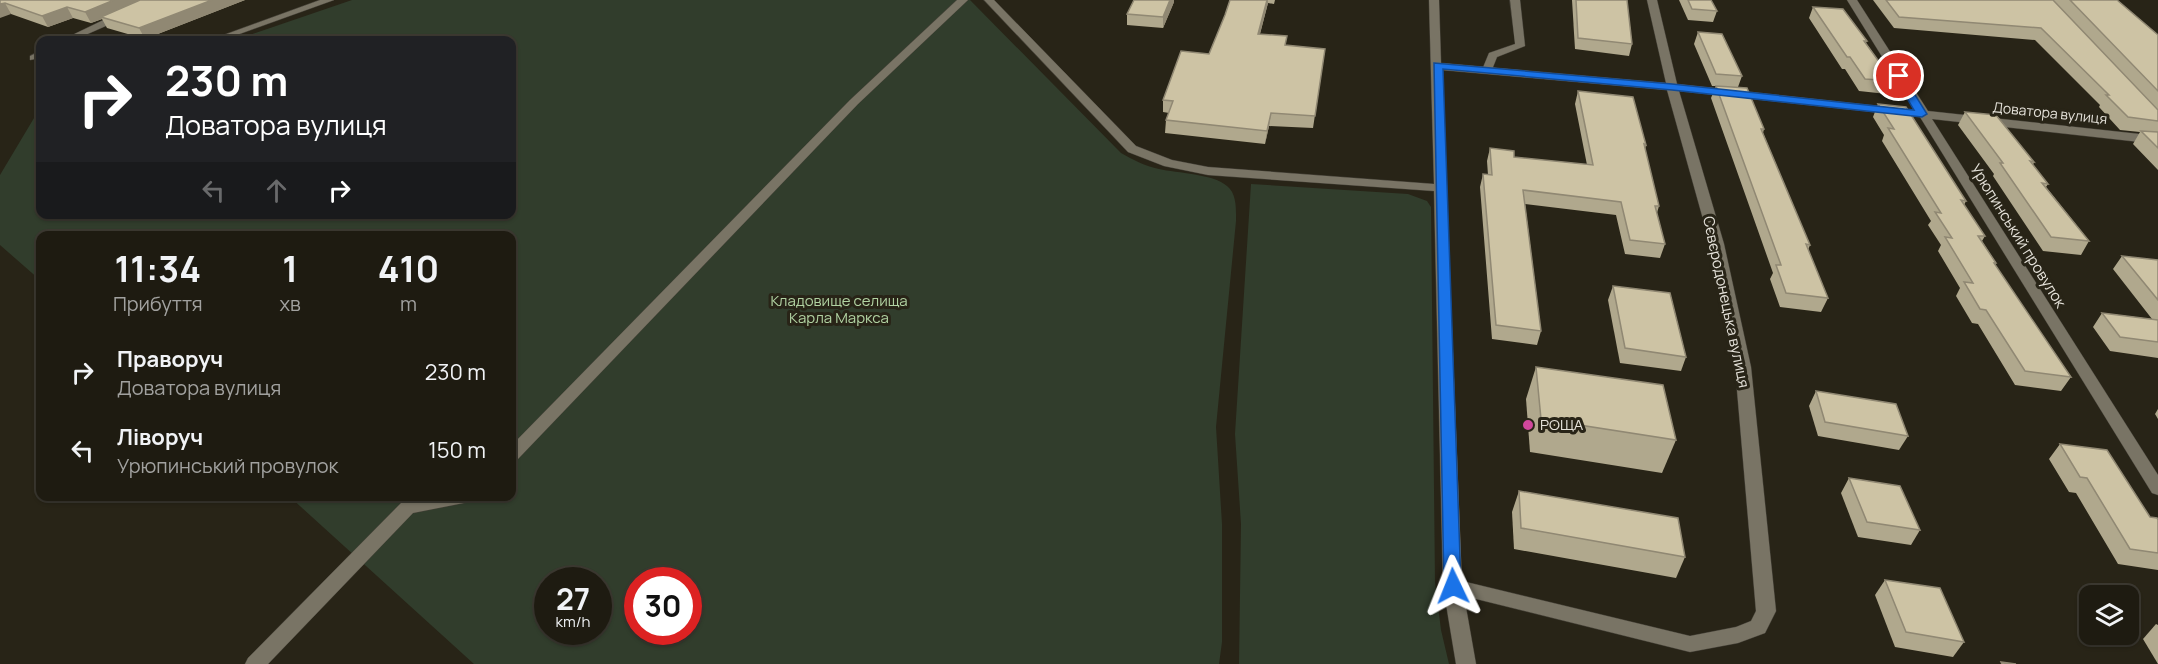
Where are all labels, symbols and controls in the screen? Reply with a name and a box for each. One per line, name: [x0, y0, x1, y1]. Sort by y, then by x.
pin: [1873, 50, 1924, 101]
text: 230 m: [165, 51, 288, 109]
icon: arrive: [1882, 59, 1915, 92]
icon: right: [66, 60, 144, 138]
street label: Доватора вулиця: [1992, 97, 2108, 128]
text: Доватора вулиця: [165, 106, 387, 143]
street label: Урюпинський провулок: [1965, 160, 2072, 312]
icon: left: [197, 174, 230, 207]
icon: ahead: [260, 174, 293, 207]
icon: right: [323, 174, 356, 207]
street label: Сєвєродонецька вулиця: [1698, 214, 1755, 390]
text: 11:34: [114, 244, 201, 293]
text: 1: [282, 244, 298, 293]
text: 410: [378, 244, 439, 293]
text: Прибуття: [113, 290, 203, 317]
text: хв: [280, 290, 301, 317]
text: m: [400, 290, 417, 317]
park label: Кладовище селища Карла Маркса: [770, 290, 908, 328]
text: Праворуч: [117, 344, 223, 374]
icon: right: [66, 356, 99, 389]
text: 230 m: [425, 357, 486, 387]
text: Доватора вулиця: [117, 374, 281, 401]
place label: РОЩА: [1540, 414, 1584, 435]
marker: РОЩА: [1521, 418, 1535, 432]
text: Ліворуч: [117, 422, 203, 452]
icon: left: [66, 434, 99, 467]
text: 150 m: [428, 435, 486, 465]
text: Урюпинський провулок: [117, 452, 339, 479]
position arrow: [1421, 554, 1485, 618]
speed limit sign: 30: [624, 567, 702, 645]
text: 27: [556, 578, 590, 619]
map controls: [2079, 585, 2139, 645]
button: layers: [2079, 585, 2139, 645]
text: km/h: [556, 611, 590, 632]

